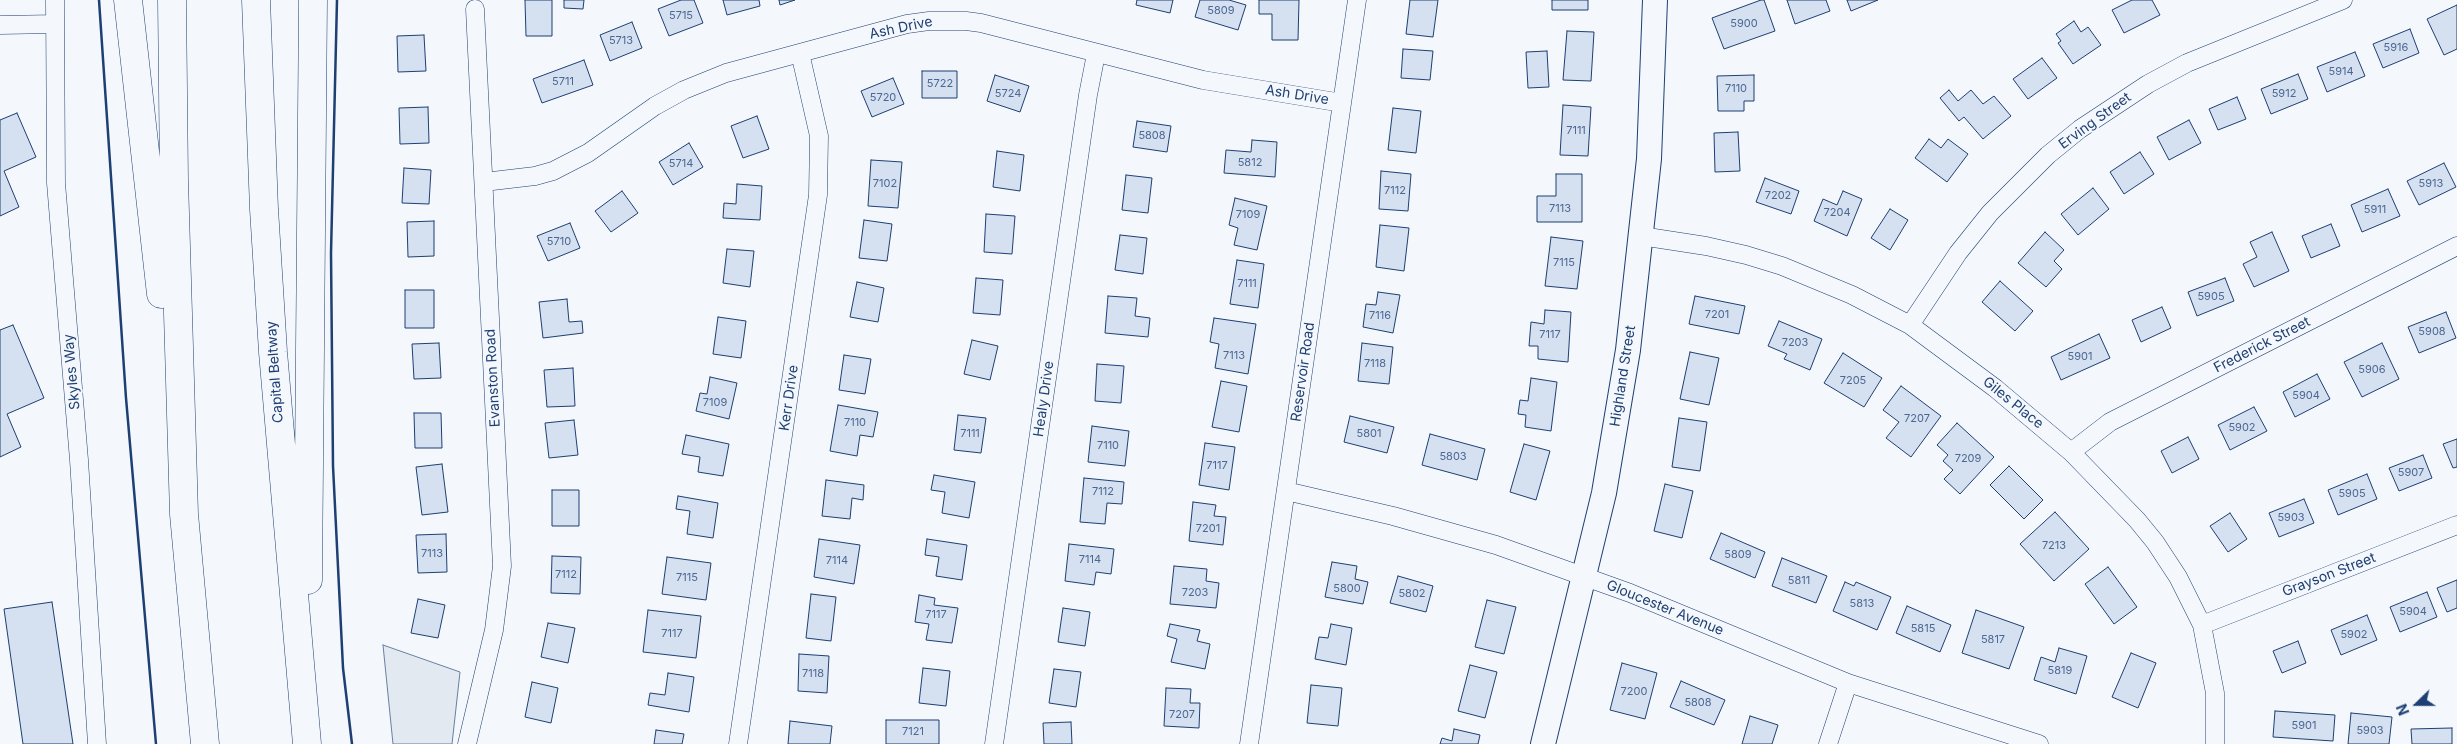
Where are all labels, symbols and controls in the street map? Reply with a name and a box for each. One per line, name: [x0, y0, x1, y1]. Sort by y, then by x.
house number: 5809: [1207, 4, 1235, 18]
house number: 5715: [669, 9, 693, 23]
street label: Ash Drive: [868, 13, 934, 43]
house number: 5900: [1730, 17, 1758, 31]
house number: 5713: [609, 34, 633, 48]
house number: 5916: [2384, 41, 2408, 55]
house number: 5914: [2328, 65, 2354, 79]
house number: 5711: [552, 75, 574, 89]
house number: 5722: [927, 77, 953, 91]
street label: Ash Drive: [1264, 82, 1330, 108]
house number: 7110: [1725, 82, 1747, 96]
house number: 5724: [995, 87, 1021, 101]
house number: 5912: [2272, 87, 2296, 101]
street label: Erving Street: [2055, 89, 2135, 153]
house number: 5720: [870, 91, 896, 105]
house number: 7111: [1566, 124, 1586, 138]
house number: 5808: [1138, 129, 1166, 143]
house number: 5812: [1238, 156, 1262, 170]
house number: 5714: [669, 157, 693, 171]
house number: 7102: [873, 177, 897, 191]
house number: 5913: [2419, 177, 2443, 191]
house number: 7112: [1384, 184, 1406, 198]
house number: 7202: [1765, 189, 1791, 203]
house number: 7113: [1549, 202, 1571, 216]
house number: 5911: [2364, 203, 2386, 217]
house number: 7204: [1824, 206, 1850, 220]
house number: 7109: [1236, 208, 1260, 222]
house number: 5710: [547, 235, 571, 249]
house number: 7115: [1553, 256, 1575, 270]
house number: 7111: [1237, 277, 1257, 291]
house number: 5905: [2197, 290, 2225, 304]
house number: 7201: [1705, 308, 1729, 322]
house number: 7116: [1369, 309, 1391, 323]
street label: Frederick Street: [2211, 314, 2313, 376]
street label: Capital Beltway: [263, 320, 287, 424]
street label: Reservoir Road: [1288, 321, 1318, 423]
street label: Highland Street: [1607, 324, 1639, 428]
house number: 5908: [2418, 325, 2446, 339]
street label: Evanston Road: [482, 328, 504, 428]
house number: 7117: [1539, 328, 1561, 342]
street label: Skyles Way: [60, 333, 84, 411]
house number: 7203: [1782, 336, 1808, 350]
house number: 7113: [1223, 349, 1245, 363]
house number: 5901: [2068, 350, 2092, 364]
house number: 7118: [1364, 357, 1386, 371]
street label: Healy Drive: [1030, 360, 1058, 438]
house number: 5906: [2358, 363, 2386, 377]
street label: Kerr Drive: [776, 364, 802, 432]
street label: Giles Place: [1979, 373, 2047, 433]
house number: 7205: [1840, 374, 1866, 388]
house number: 5904: [2292, 389, 2320, 403]
house number: 7109: [703, 396, 727, 410]
house number: 7207: [1904, 412, 1930, 426]
house number: 7110: [844, 416, 866, 430]
house number: 5902: [2228, 421, 2256, 435]
house number: 7111: [960, 427, 980, 441]
house number: 5801: [1357, 427, 1381, 441]
house number: 7110: [1097, 439, 1119, 453]
house number: 5803: [1439, 450, 1467, 464]
house number: 7209: [1955, 452, 1981, 466]
house number: 7117: [1206, 459, 1228, 473]
house number: 5907: [2398, 466, 2424, 480]
house number: 7112: [1092, 485, 1114, 499]
house number: 5905: [2338, 487, 2366, 501]
house number: 5903: [2277, 511, 2305, 525]
house number: 7201: [1196, 522, 1220, 536]
house number: 7213: [2042, 539, 2066, 553]
house number: 7113: [421, 547, 443, 561]
house number: 5809: [1724, 548, 1752, 562]
street label: Grayson Street: [2280, 549, 2378, 601]
house number: 7114: [1079, 553, 1101, 567]
house number: 7114: [826, 554, 848, 568]
house number: 7112: [555, 568, 577, 582]
house number: 7115: [676, 571, 698, 585]
house number: 5811: [1788, 574, 1810, 588]
street label: Gloucester Avenue: [1604, 577, 1726, 639]
house number: 5800: [1333, 582, 1361, 596]
house number: 7203: [1182, 586, 1208, 600]
house number: 5802: [1398, 587, 1426, 601]
house number: 5813: [1850, 597, 1874, 611]
house number: 5904: [2399, 605, 2427, 619]
house number: 7117: [925, 608, 947, 622]
house number: 5815: [1911, 622, 1935, 636]
house number: 7117: [661, 627, 683, 641]
house number: 5902: [2340, 628, 2368, 642]
house number: 5817: [1981, 633, 2005, 647]
house number: 5819: [2048, 664, 2072, 678]
house number: 7118: [802, 667, 824, 681]
north arrow: [2392, 679, 2442, 729]
house number: 7200: [1621, 685, 1647, 699]
house number: 5808: [1684, 696, 1712, 710]
text: N: [2393, 702, 2413, 718]
house number: 7207: [1169, 708, 1195, 722]
house number: 5901: [2292, 719, 2316, 733]
house number: 5903: [2356, 724, 2384, 738]
house number: 7121: [902, 725, 924, 739]

